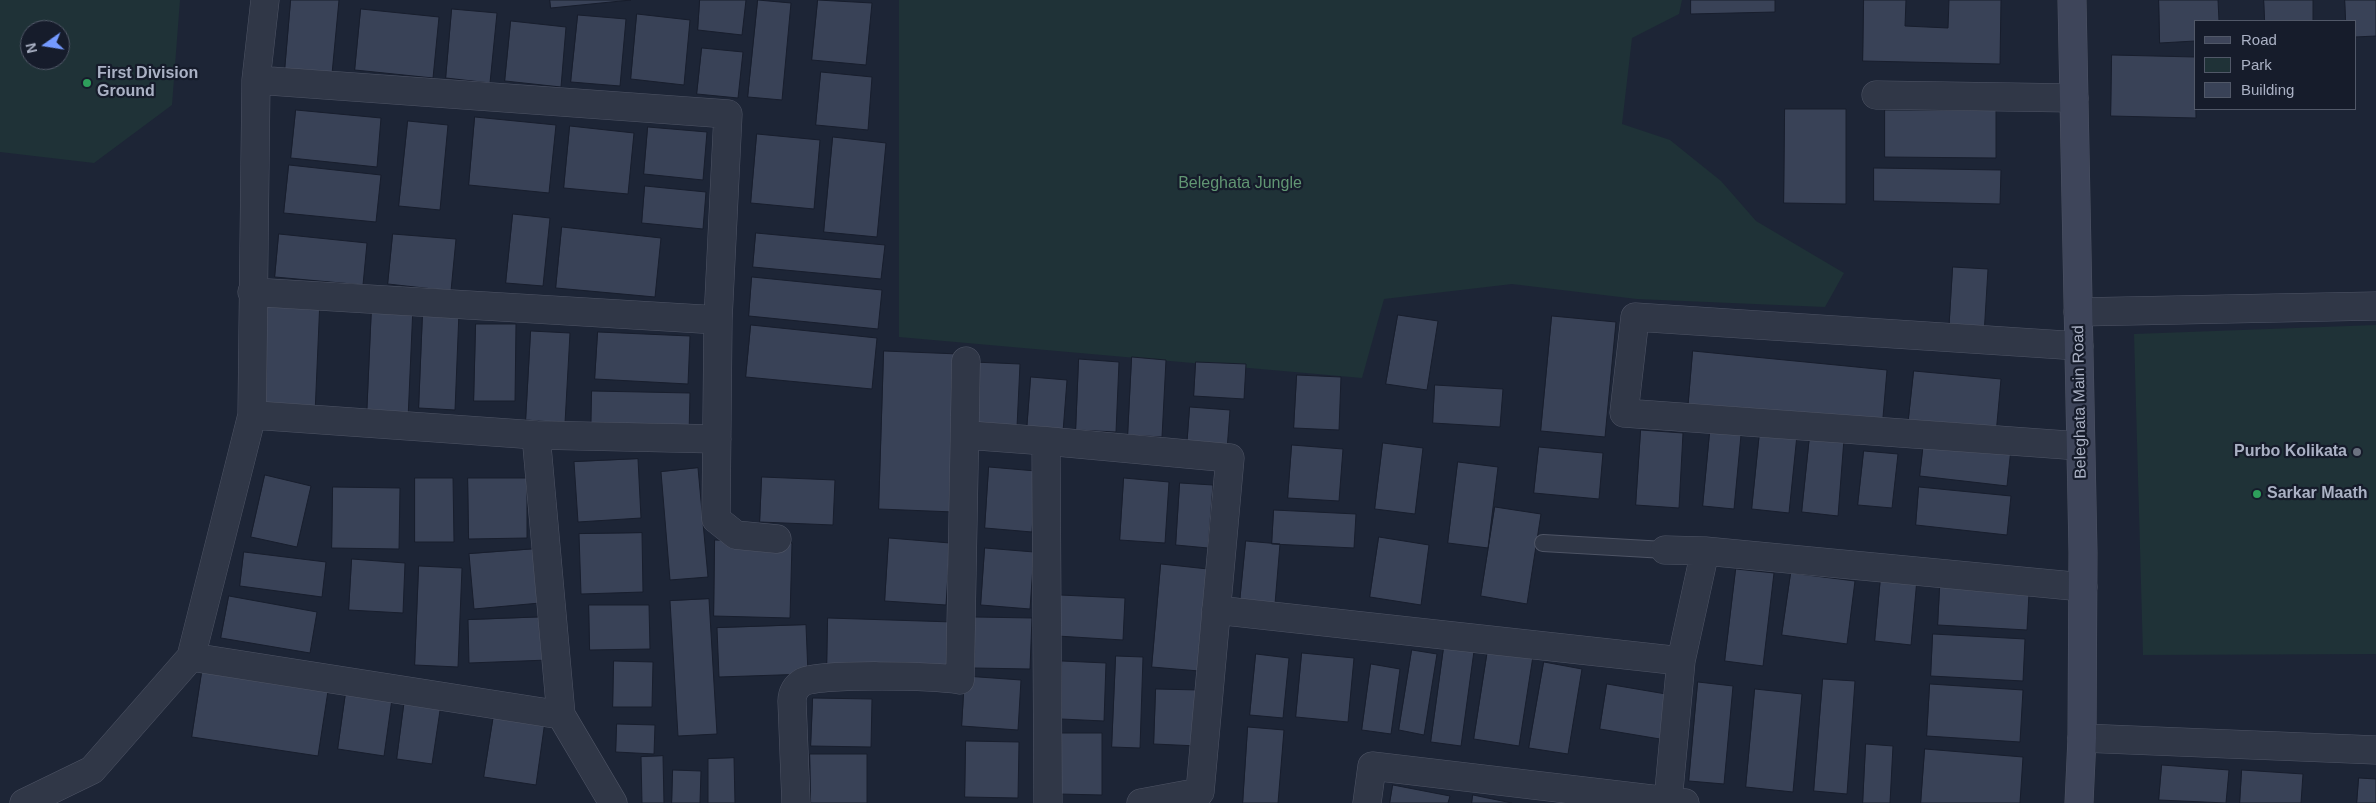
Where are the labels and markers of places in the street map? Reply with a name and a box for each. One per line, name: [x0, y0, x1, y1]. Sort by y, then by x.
place label: First Division Ground: [97, 64, 198, 102]
marker: First Division Ground: [81, 77, 93, 89]
place label: Purbo Kolikata: [2234, 442, 2347, 462]
marker: Purbo Kolikata: [2351, 446, 2363, 458]
place label: Sarkar Maath: [2267, 484, 2367, 504]
marker: Sarkar Maath: [2251, 488, 2263, 500]

